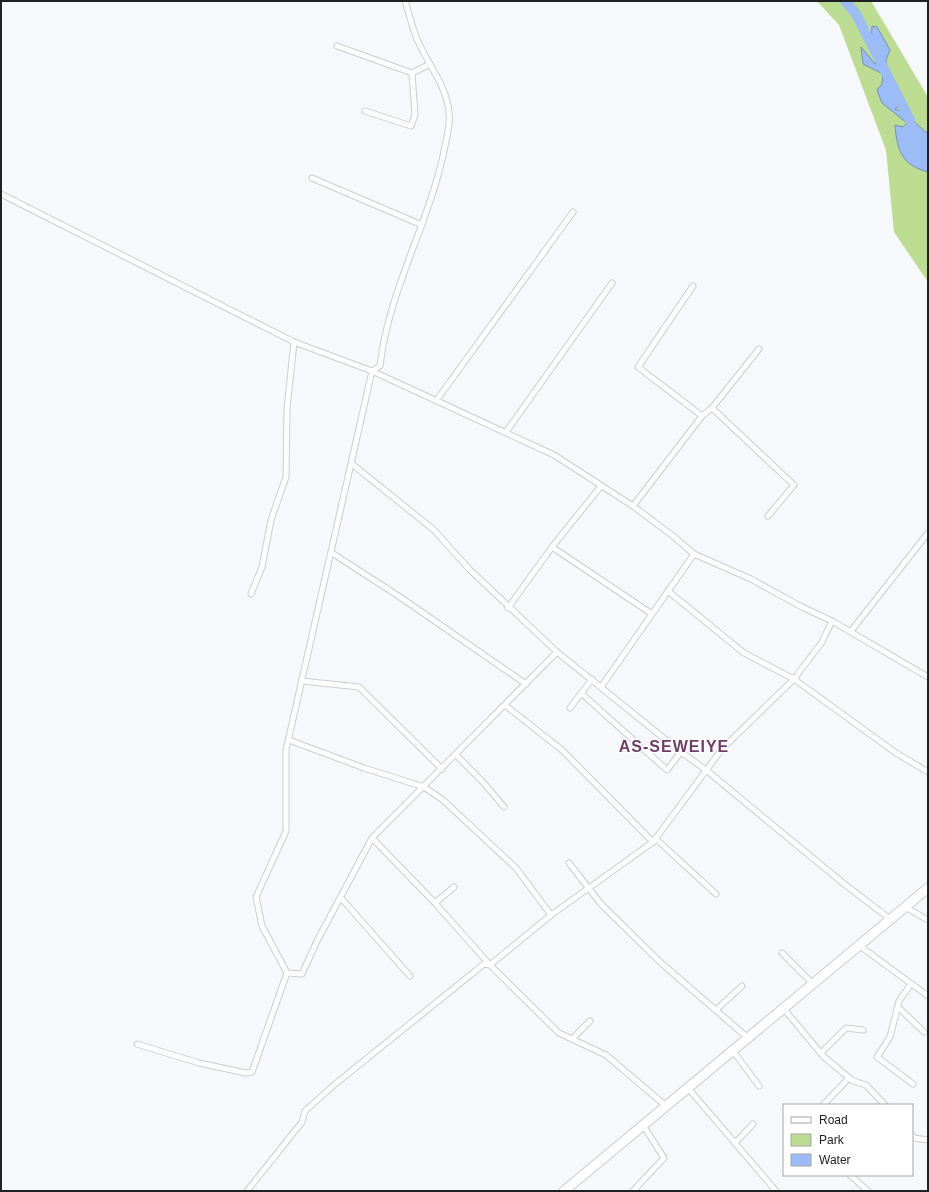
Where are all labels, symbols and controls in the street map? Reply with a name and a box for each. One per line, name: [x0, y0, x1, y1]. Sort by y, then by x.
district label: AS-SEWEIYE: [619, 738, 729, 755]
legend: [783, 1104, 913, 1176]
text: Road: [819, 1113, 848, 1127]
text: Park: [819, 1133, 845, 1147]
text: Water: [819, 1153, 851, 1167]

